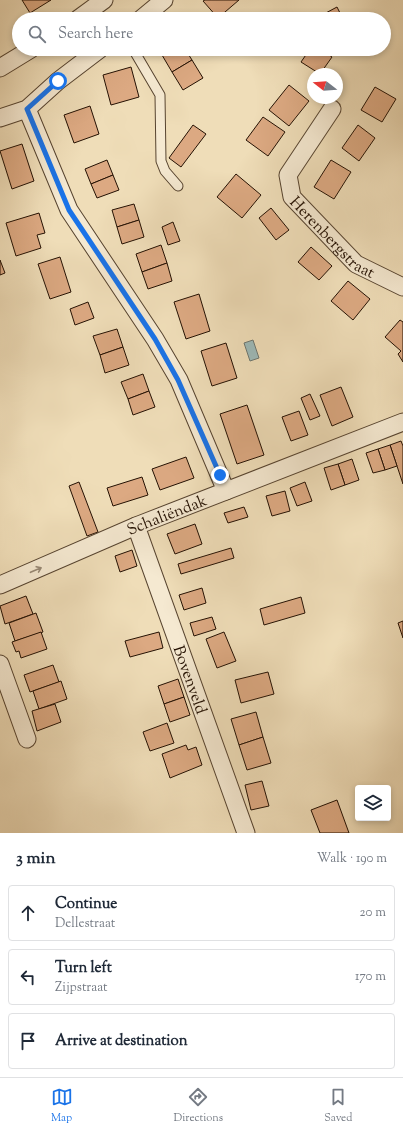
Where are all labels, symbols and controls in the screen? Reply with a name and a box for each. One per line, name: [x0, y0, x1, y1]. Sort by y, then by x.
search box: [12, 12, 391, 56]
icon: search: [26, 23, 48, 45]
text: Search here: [58, 24, 133, 45]
north arrow: [307, 68, 343, 104]
route start: [49, 72, 67, 90]
street label: Herenbergstraat: [283, 192, 378, 286]
route end: [211, 466, 229, 484]
street label: Schaliëndak: [124, 490, 211, 543]
one-way arrow: [29, 566, 41, 574]
street label: Bovenveld: [166, 643, 211, 718]
map controls: [355, 785, 391, 821]
button: layers: [355, 785, 391, 821]
text: 3 min: [16, 847, 55, 871]
text: Walk · 190 m: [317, 850, 387, 868]
text: Continue: [55, 894, 117, 915]
icon: ahead: [17, 902, 39, 924]
text: 20 m: [360, 904, 386, 922]
text: Dellestraat: [55, 915, 115, 933]
text: Turn left: [55, 958, 112, 979]
icon: left: [17, 966, 39, 988]
text: 170 m: [355, 968, 386, 986]
text: Zijpstraat: [55, 979, 108, 997]
icon: arrive: [17, 1030, 39, 1052]
text: Arrive at destination: [55, 1031, 188, 1052]
tab: Map: [51, 1086, 73, 1126]
tab: Directions: [174, 1086, 223, 1126]
tab: Saved: [324, 1086, 352, 1126]

